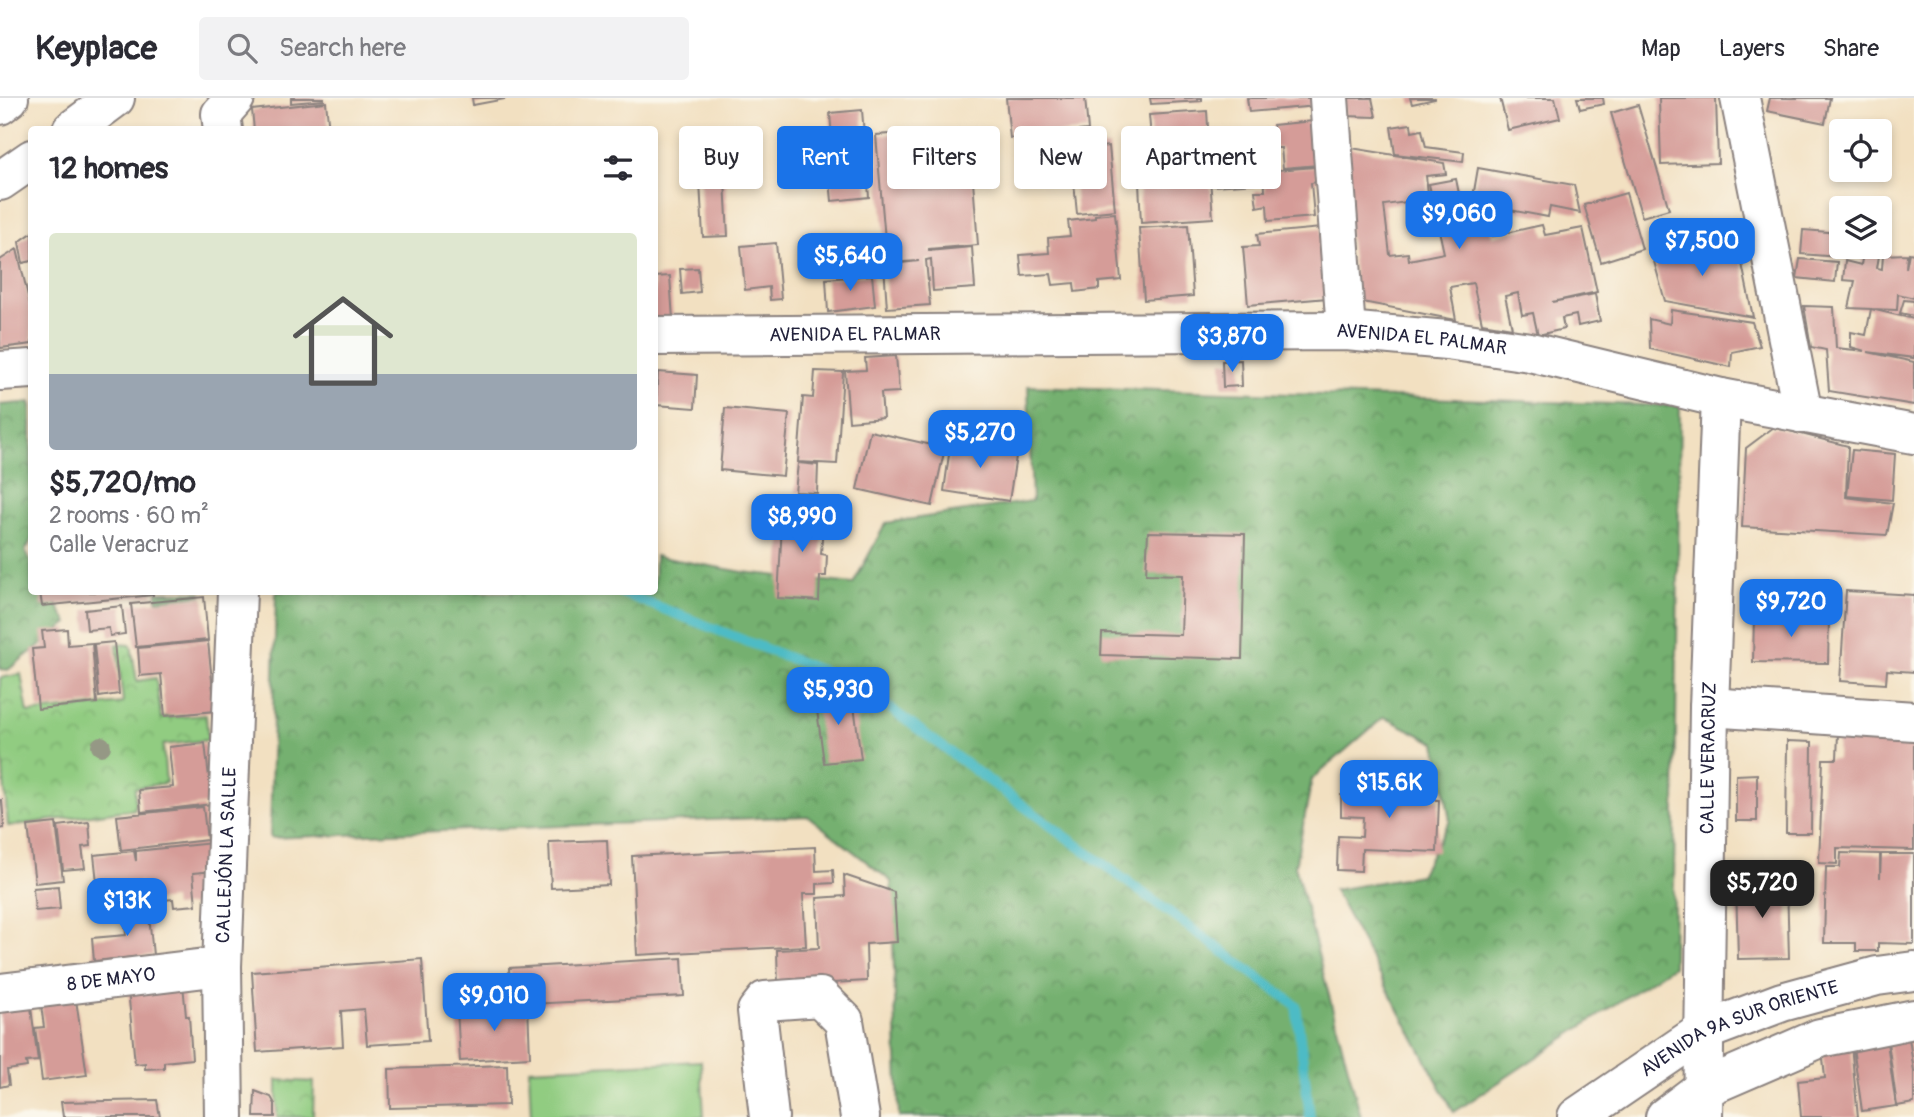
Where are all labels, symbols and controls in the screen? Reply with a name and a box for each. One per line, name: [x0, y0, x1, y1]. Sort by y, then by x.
search box: [199, 17, 689, 80]
text: Keyplace: [35, 28, 157, 69]
icon: search: [223, 29, 261, 67]
text: Search here: [279, 32, 406, 64]
text: Map: [1641, 34, 1681, 63]
text: Layers: [1719, 34, 1785, 63]
text: Share: [1823, 34, 1879, 63]
map controls: [1829, 119, 1892, 259]
button: locate: [1829, 119, 1892, 182]
chip: Buy: [679, 126, 763, 189]
chip: Rent: [777, 126, 873, 189]
chip: Filters: [887, 126, 1000, 189]
chip: New: [1014, 126, 1107, 189]
chip: Apartment: [1121, 126, 1281, 189]
icon: filters: [599, 149, 637, 187]
text: 12 homes: [49, 150, 168, 187]
pin: $9,060: [1402, 192, 1516, 251]
button: layers: [1829, 196, 1892, 259]
text: $9,060: [1422, 199, 1496, 228]
pin: $7,500: [1645, 218, 1759, 278]
text: $7,500: [1665, 226, 1739, 255]
pin: $5,640: [793, 234, 907, 293]
text: $5,640: [813, 241, 887, 270]
icon: home: [280, 278, 406, 404]
pin: $3,870: [1175, 314, 1289, 374]
street label: AVENIDA EL PALMAR: [1336, 319, 1508, 361]
street label: AVENIDA EL PALMAR: [769, 322, 941, 347]
text: $3,870: [1197, 322, 1267, 351]
pin: $5,270: [923, 410, 1037, 470]
text: $5,270: [944, 418, 1016, 447]
text: $5,720/mo: [49, 464, 196, 501]
pin: $8,990: [745, 494, 859, 554]
text: 2 rooms · 60 m²: [49, 501, 209, 530]
text: $8,990: [767, 502, 837, 531]
text: Calle Veracruz: [49, 530, 189, 559]
pin: $9,720: [1734, 580, 1848, 639]
text: $9,720: [1756, 587, 1826, 616]
pin: $5,930: [781, 668, 895, 727]
text: $5,930: [802, 675, 874, 704]
street label: CALLE VERACRUZ: [1695, 681, 1722, 834]
pin: $15.6K: [1332, 760, 1446, 820]
street label: CALLEJÓN LA SALLE: [211, 766, 242, 944]
text: $15.6K: [1356, 768, 1422, 797]
pin: $5,720: [1705, 860, 1819, 920]
text: $5,720: [1726, 868, 1798, 897]
pin: $13K: [86, 878, 168, 938]
text: $13K: [103, 886, 151, 915]
street label: 8 DE MAYO: [66, 962, 157, 997]
pin: $9,010: [437, 974, 551, 1033]
street label: AVENIDA 9A SUR ORIENTE: [1636, 975, 1841, 1082]
text: $9,010: [459, 981, 529, 1010]

